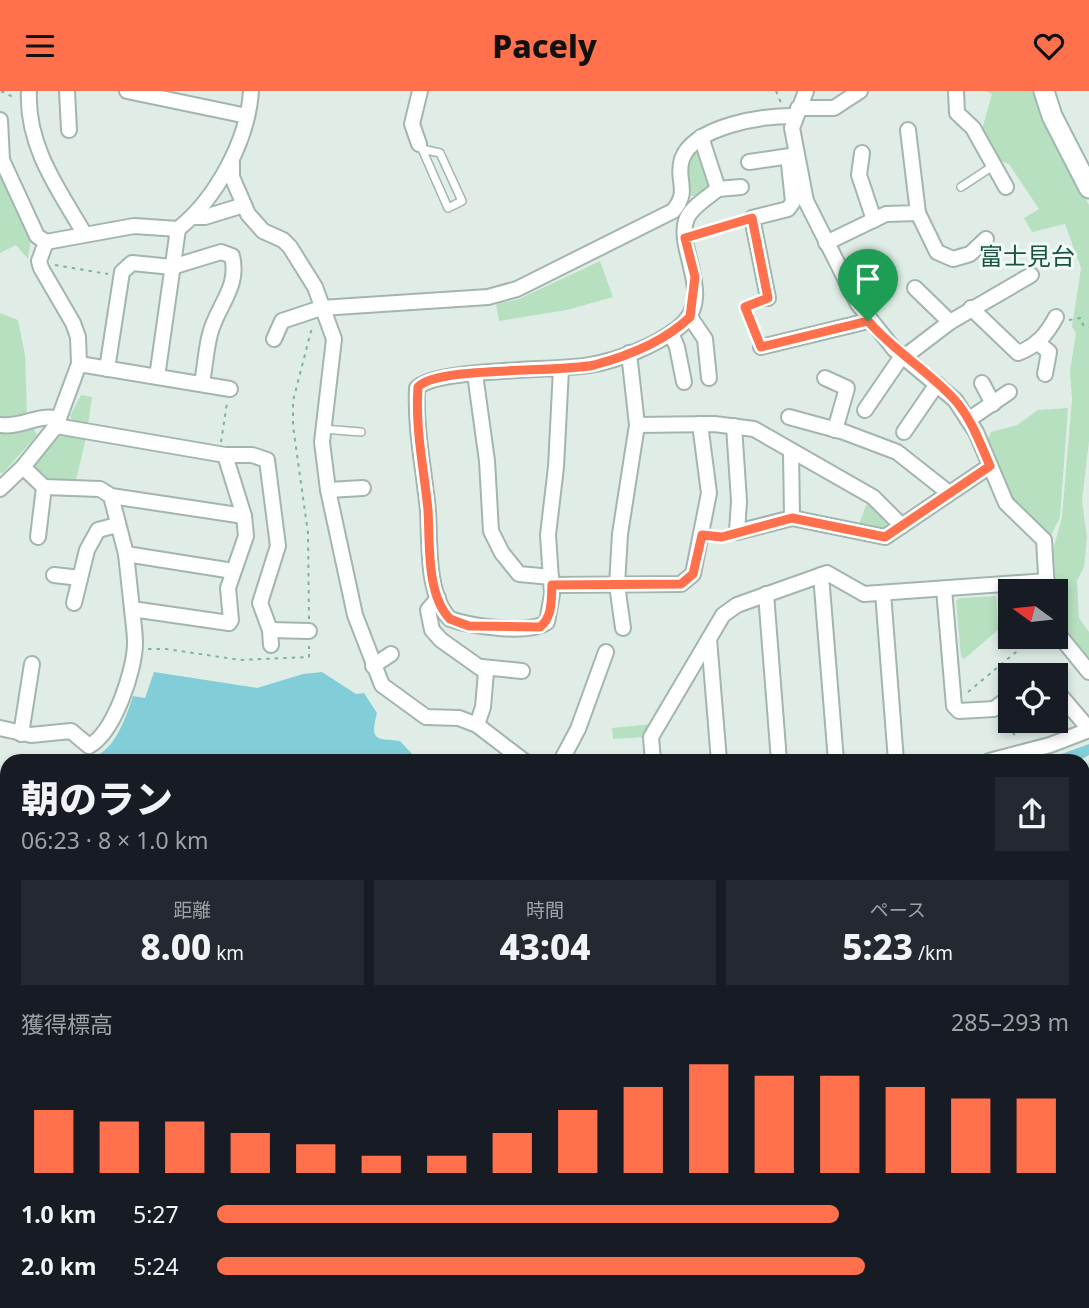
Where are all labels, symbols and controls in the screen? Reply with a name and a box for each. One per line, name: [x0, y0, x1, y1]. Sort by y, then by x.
text: Pacely: [492, 24, 597, 67]
icon: menu: [21, 27, 59, 65]
icon: heart: [1030, 27, 1068, 65]
district label: 富士見台: [979, 239, 1075, 272]
pin: [838, 249, 898, 321]
icon: arrive: [849, 260, 887, 298]
north arrow: [998, 579, 1068, 649]
map controls: [998, 579, 1068, 733]
button: locate: [998, 663, 1068, 733]
text: 朝のラン: [21, 772, 173, 824]
button: share: [995, 777, 1069, 851]
text: 06:23 · 8 × 1.0 km: [21, 824, 208, 856]
text: 距離: [173, 897, 211, 923]
text: 時間: [526, 897, 564, 923]
text: ペース: [870, 897, 926, 923]
text: 8.00: [141, 923, 211, 970]
text: 43:04: [500, 923, 590, 970]
text: 5:23: [842, 923, 913, 970]
text: km: [211, 940, 244, 966]
text: /km: [913, 940, 953, 966]
text: 285–293 m: [951, 1006, 1069, 1038]
text: 獲得標高: [21, 1008, 113, 1040]
text: 1.0 km: [21, 1198, 96, 1230]
text: 5:27: [133, 1198, 179, 1230]
text: 2.0 km: [21, 1250, 96, 1282]
text: 5:24: [133, 1250, 179, 1282]

